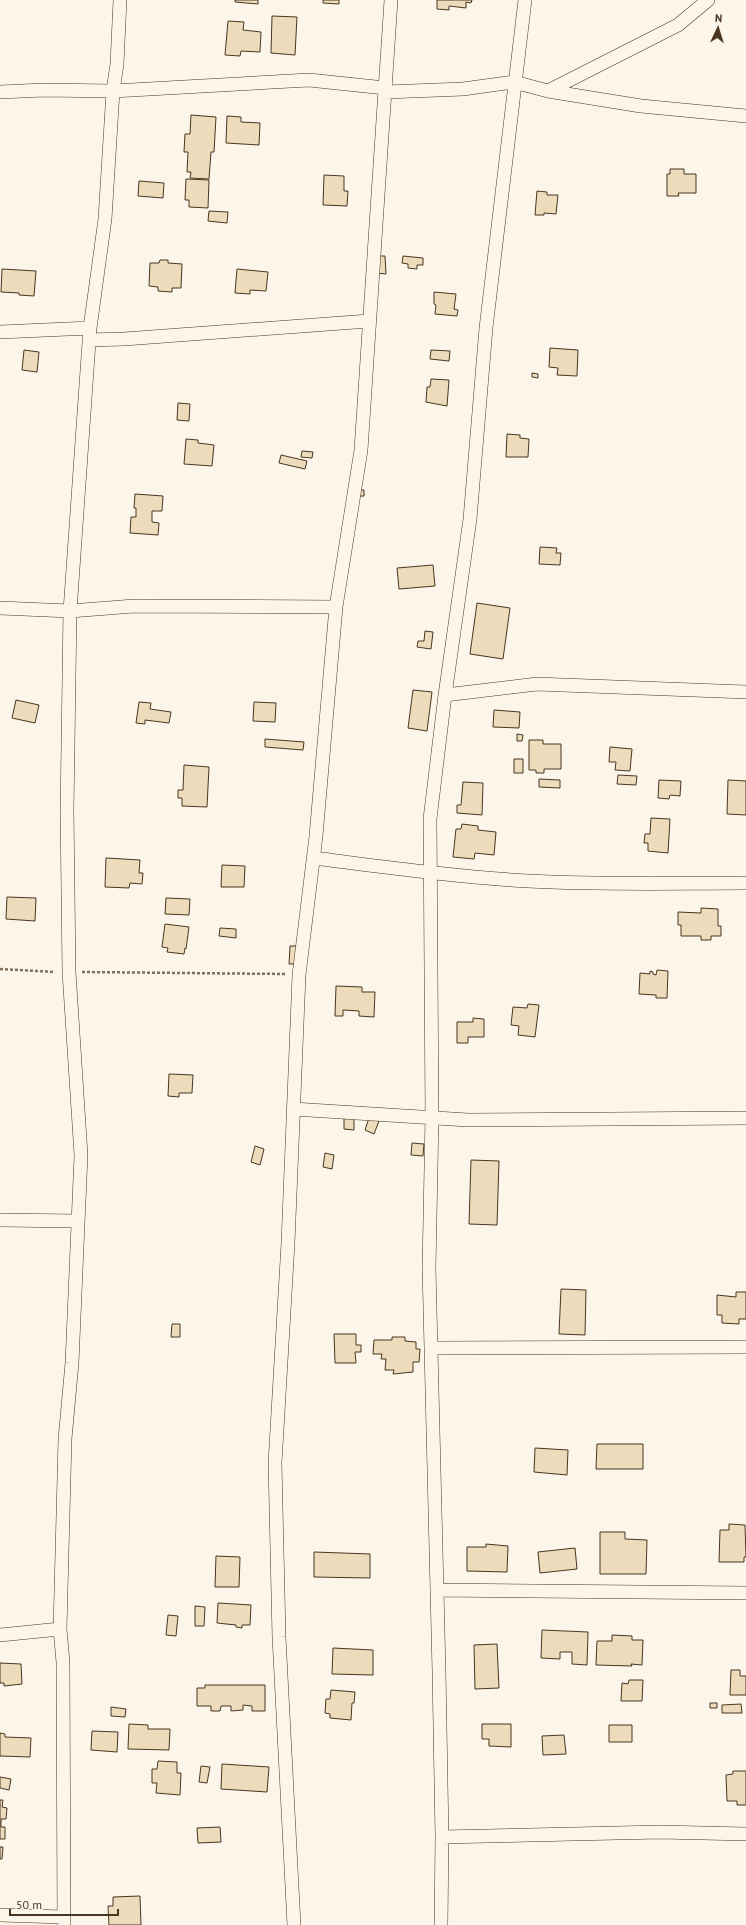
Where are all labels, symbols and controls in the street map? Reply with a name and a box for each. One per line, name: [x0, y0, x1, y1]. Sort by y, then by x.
north arrow: [698, 8, 738, 48]
text: N: [715, 11, 723, 25]
scale bar: [10, 1891, 118, 1917]
text: 50 m: [16, 1897, 42, 1912]

